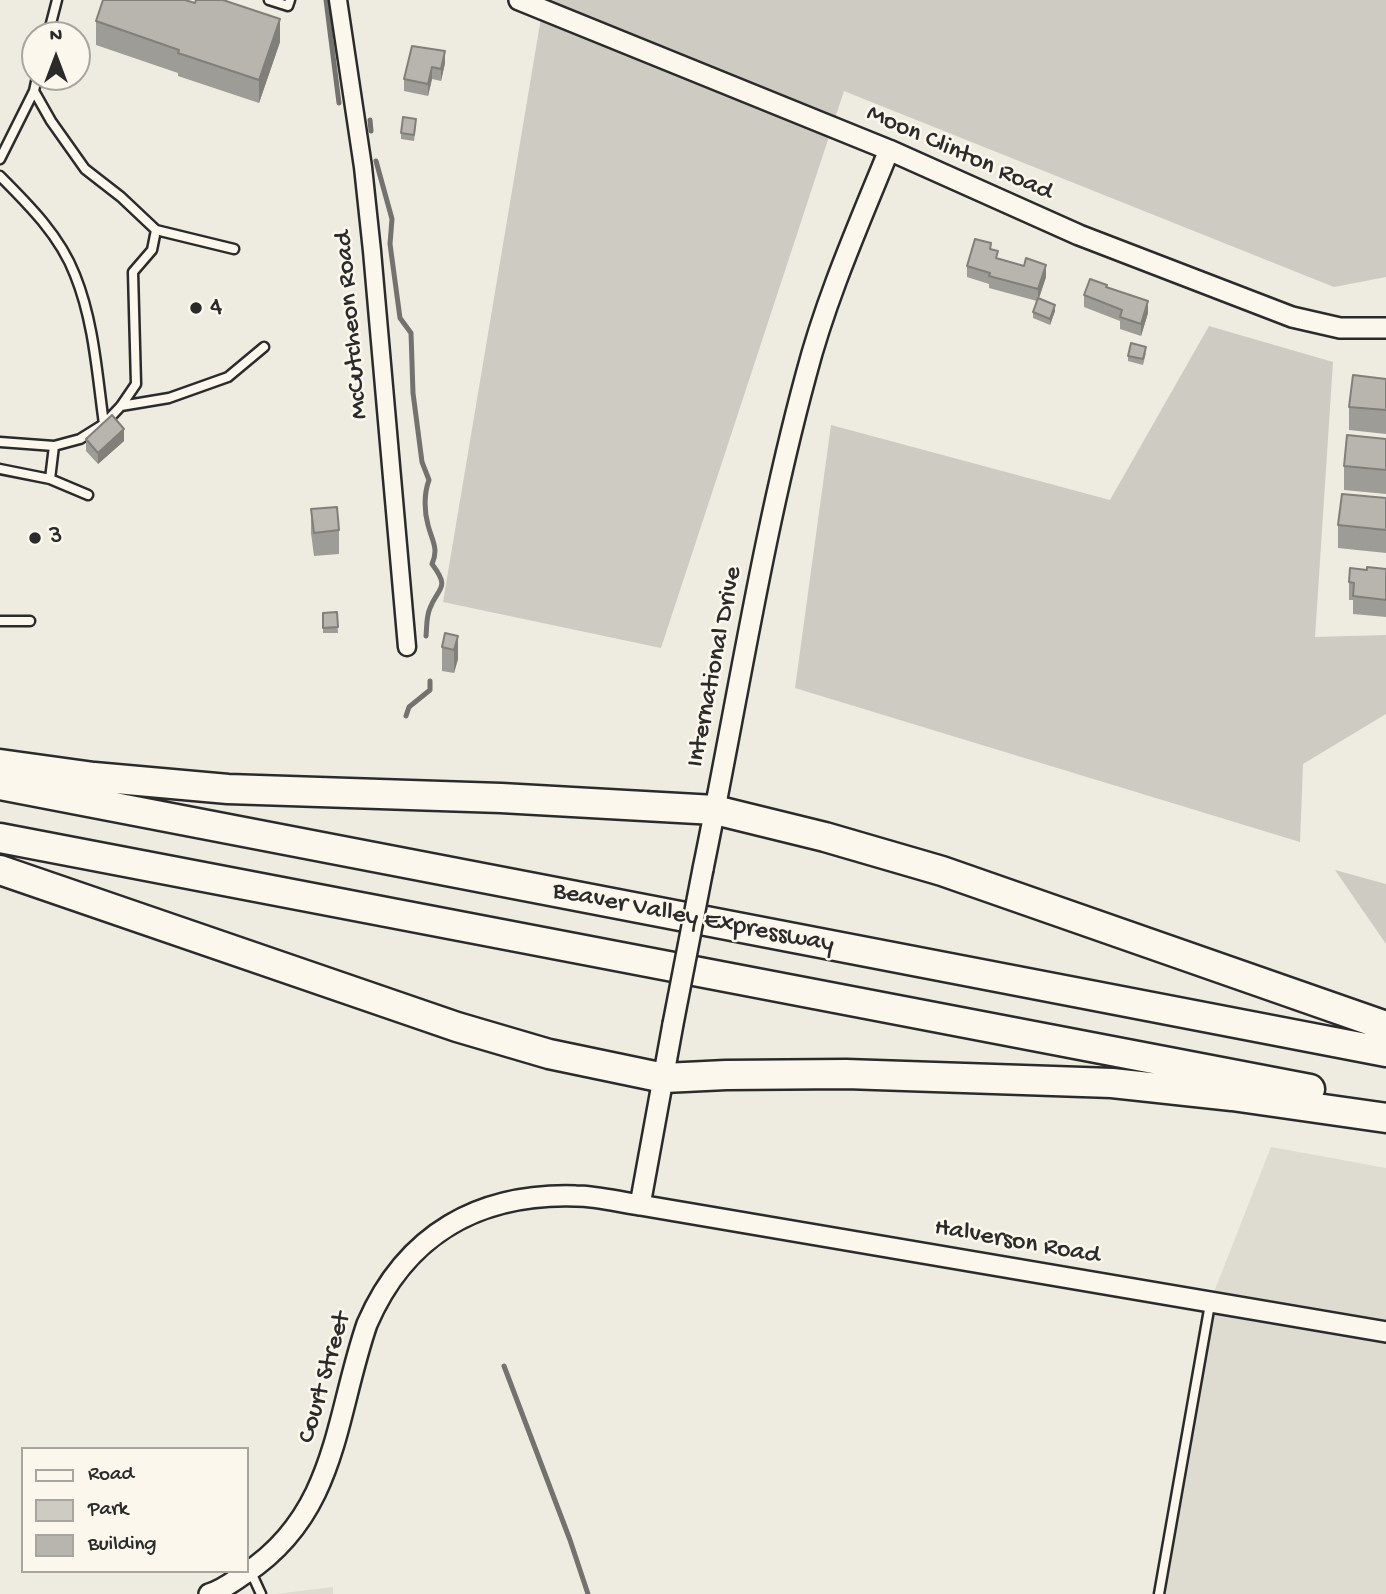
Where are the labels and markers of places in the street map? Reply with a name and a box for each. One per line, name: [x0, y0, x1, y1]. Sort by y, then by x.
place label: 4: [210, 292, 222, 324]
marker: 4: [188, 300, 204, 316]
place label: 3: [49, 522, 62, 554]
marker: 3: [27, 530, 43, 546]

